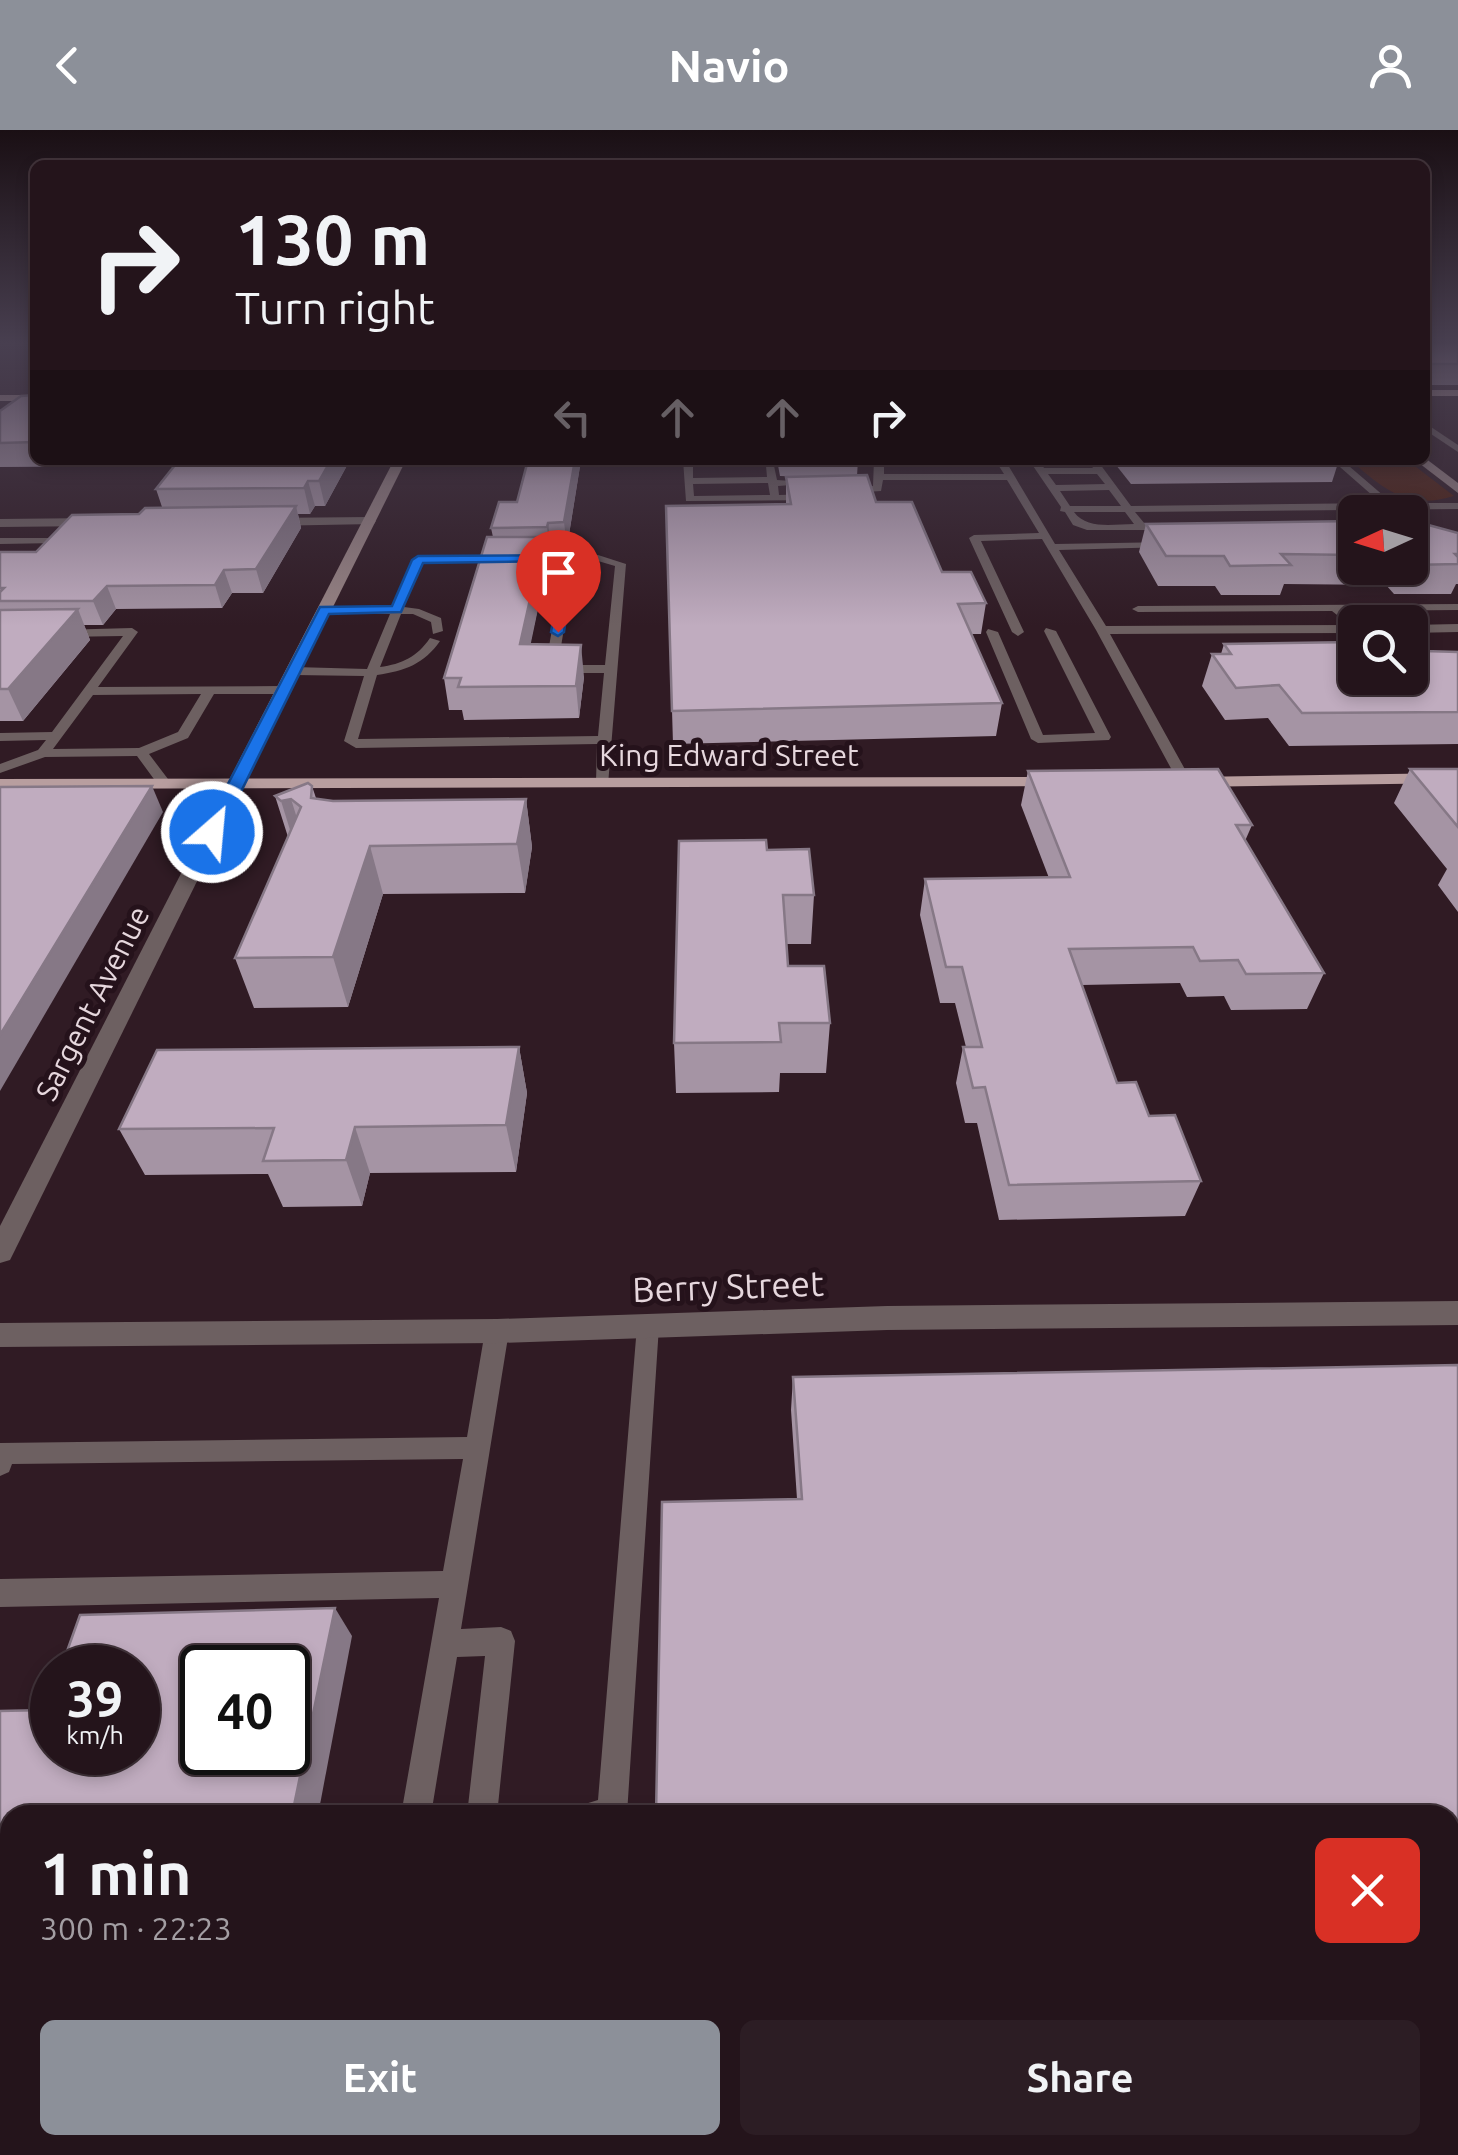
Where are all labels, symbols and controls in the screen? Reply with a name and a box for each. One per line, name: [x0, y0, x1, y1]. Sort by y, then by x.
icon: back: [40, 38, 95, 93]
icon: person: [1363, 38, 1418, 93]
text: Navio: [668, 40, 790, 91]
icon: right: [70, 200, 200, 330]
text: 130 m: [235, 200, 430, 278]
text: Turn right: [235, 282, 435, 333]
icon: left: [545, 390, 600, 445]
icon: ahead: [650, 390, 705, 445]
icon: ahead: [755, 390, 810, 445]
icon: right: [860, 390, 915, 445]
north arrow: [1338, 495, 1428, 585]
map controls: [1338, 495, 1428, 695]
pin: [516, 530, 601, 633]
icon: arrive: [531, 545, 586, 600]
button: search: [1338, 605, 1428, 695]
street label: King Edward Street: [599, 738, 859, 772]
position arrow: [160, 780, 264, 884]
street label: Sargent Avenue: [28, 900, 156, 1106]
street label: Berry Street: [632, 1263, 825, 1309]
speed limit sign: 40: [180, 1645, 310, 1775]
text: 39: [67, 1670, 123, 1726]
text: km/h: [66, 1721, 124, 1749]
button: close: [1315, 1838, 1420, 1943]
text: 1 min: [40, 1839, 192, 1906]
text: 300 m · 22:23: [40, 1910, 232, 1946]
button: Exit: [40, 2020, 720, 2135]
button: Share: [740, 2020, 1420, 2135]

